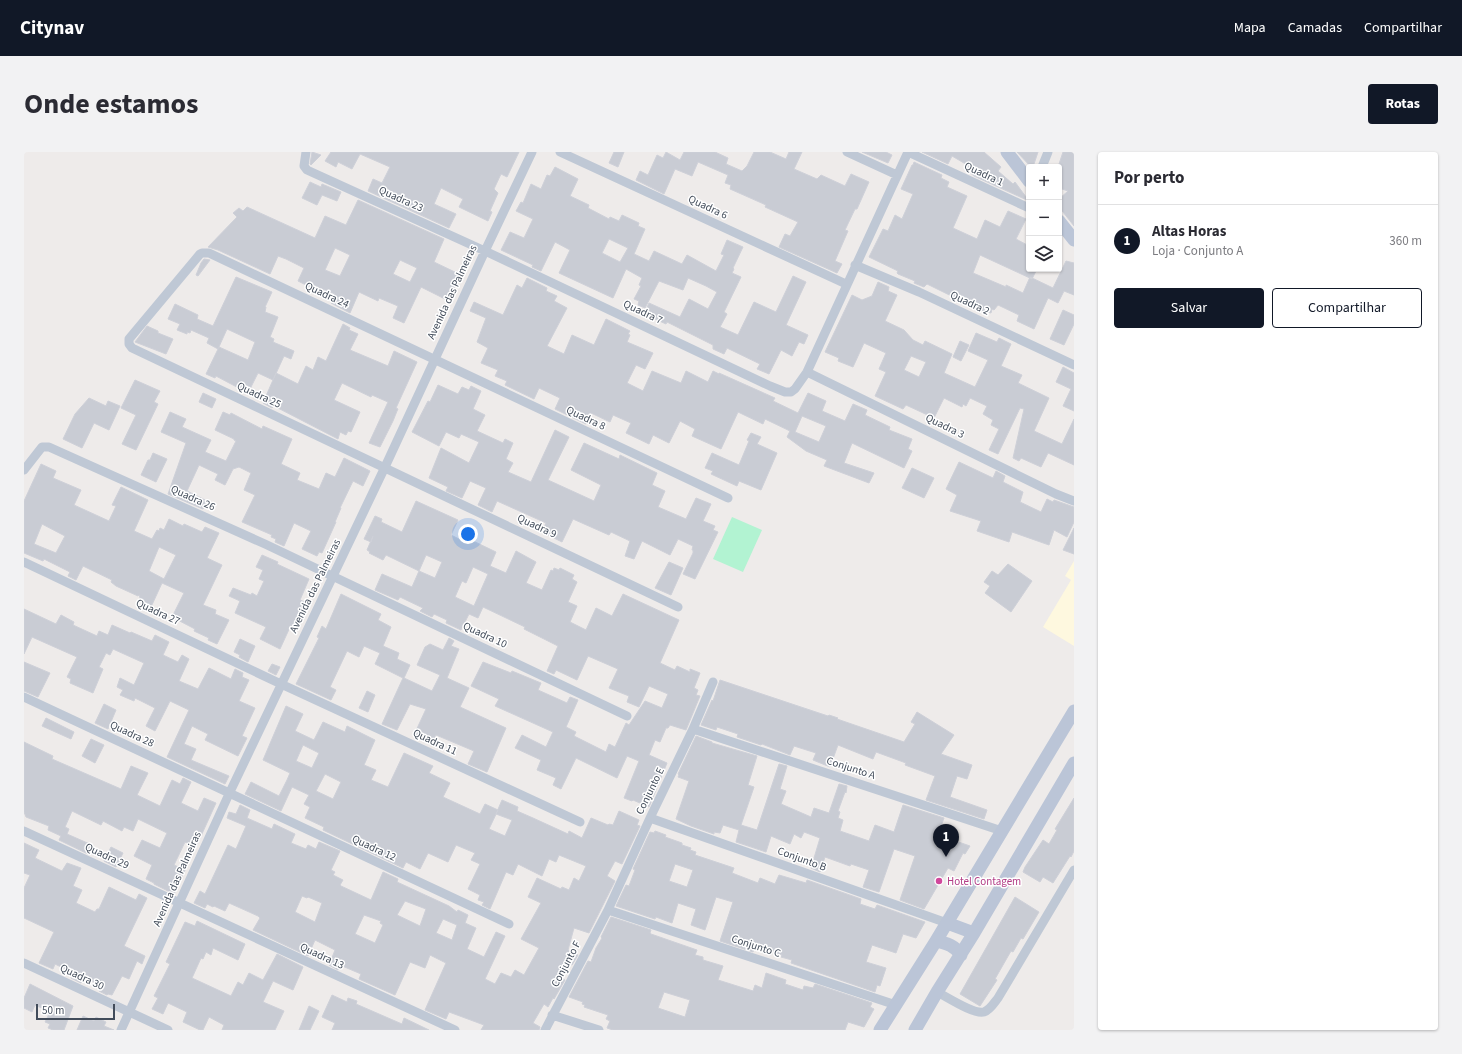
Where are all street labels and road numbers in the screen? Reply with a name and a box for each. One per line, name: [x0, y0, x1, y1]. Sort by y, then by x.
street label: Quadra 1: [962, 158, 1006, 190]
street label: Quadra 23: [376, 183, 426, 215]
street label: Quadra 6: [686, 191, 731, 223]
street label: Avenida das Palmeiras: [424, 242, 481, 342]
street label: Quadra 24: [302, 278, 352, 312]
street label: Quadra 2: [948, 287, 992, 319]
street label: Quadra 7: [621, 296, 665, 328]
street label: Quadra 25: [234, 378, 284, 412]
street label: Quadra 8: [564, 402, 609, 434]
street label: Quadra 3: [923, 410, 967, 442]
street label: Quadra 26: [168, 482, 218, 515]
street label: Quadra 9: [515, 510, 559, 542]
street label: Avenida das Palmeiras: [286, 536, 344, 635]
street label: Quadra 27: [133, 595, 183, 629]
street label: Quadra 10: [460, 618, 510, 652]
street label: Quadra 28: [107, 717, 157, 751]
street label: Quadra 11: [410, 725, 460, 759]
street label: Conjunto A: [825, 753, 877, 783]
street label: Conjunto E: [632, 765, 668, 817]
street label: Avenida das Palmeiras: [149, 829, 205, 929]
street label: Quadra 12: [349, 831, 399, 865]
street label: Quadra 29: [82, 839, 132, 873]
street label: Conjunto B: [775, 843, 829, 875]
street label: Conjunto C: [729, 931, 783, 961]
street label: Conjunto F: [548, 938, 585, 990]
street label: Quadra 13: [297, 939, 347, 973]
street label: Quadra 30: [57, 960, 107, 994]

